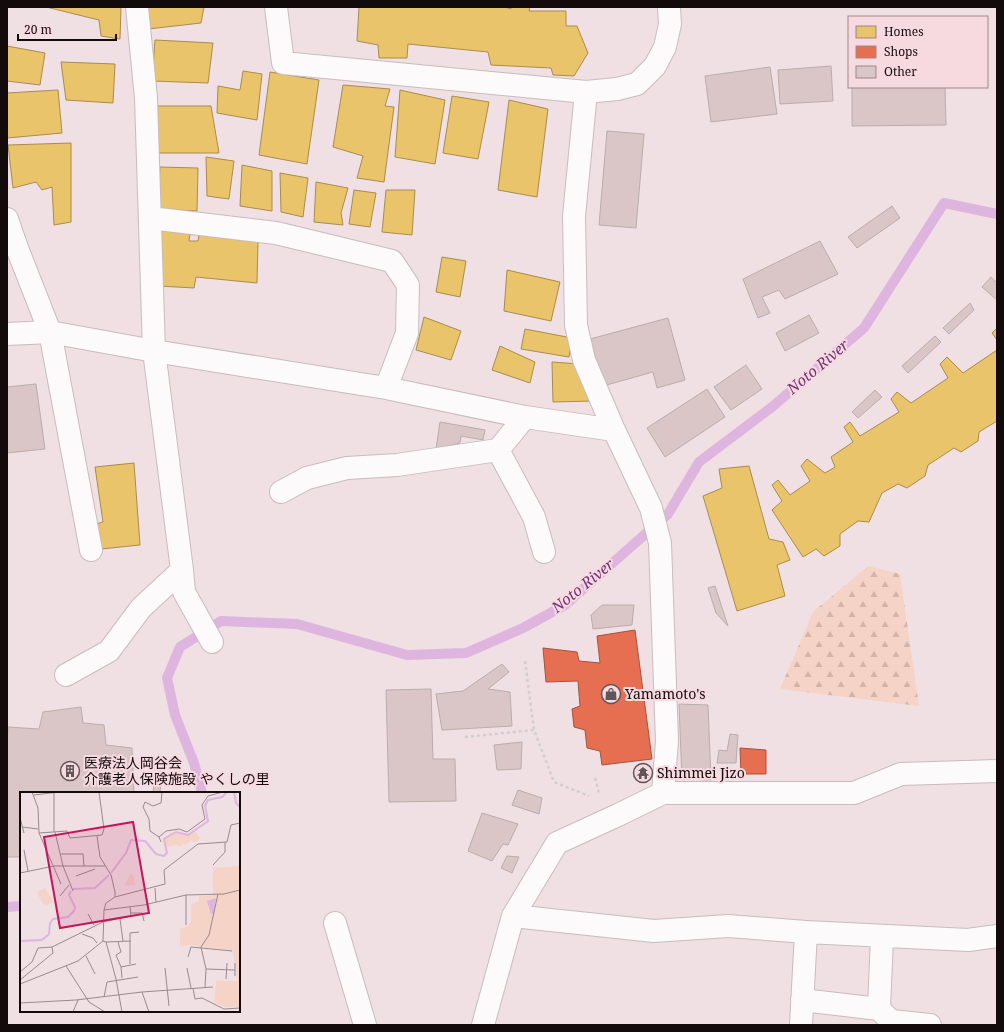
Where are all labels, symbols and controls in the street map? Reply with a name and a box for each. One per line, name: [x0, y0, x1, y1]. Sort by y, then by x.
scale bar: [18, 16, 116, 42]
legend: [848, 16, 988, 88]
text: 20 m: [24, 21, 52, 38]
text: Homes: [884, 23, 924, 40]
text: Shops: [884, 43, 918, 60]
text: Other: [884, 63, 917, 80]
water label: Noto River: [781, 334, 853, 399]
water label: Noto River: [546, 553, 619, 617]
shop icon: Yamamoto's: [600, 683, 622, 705]
place label: Yamamoto's: [624, 684, 706, 703]
place label: 医療法人岡谷会 介護老人保険施設 やくしの里: [84, 753, 270, 788]
building icon: 医療法人岡谷会 介護老人保険施設 やくしの里: [59, 760, 81, 782]
temple icon: Shimmei Jizo: [632, 762, 654, 784]
place label: Shimmei Jizo: [657, 763, 745, 782]
inset map: [20, 792, 240, 1012]

